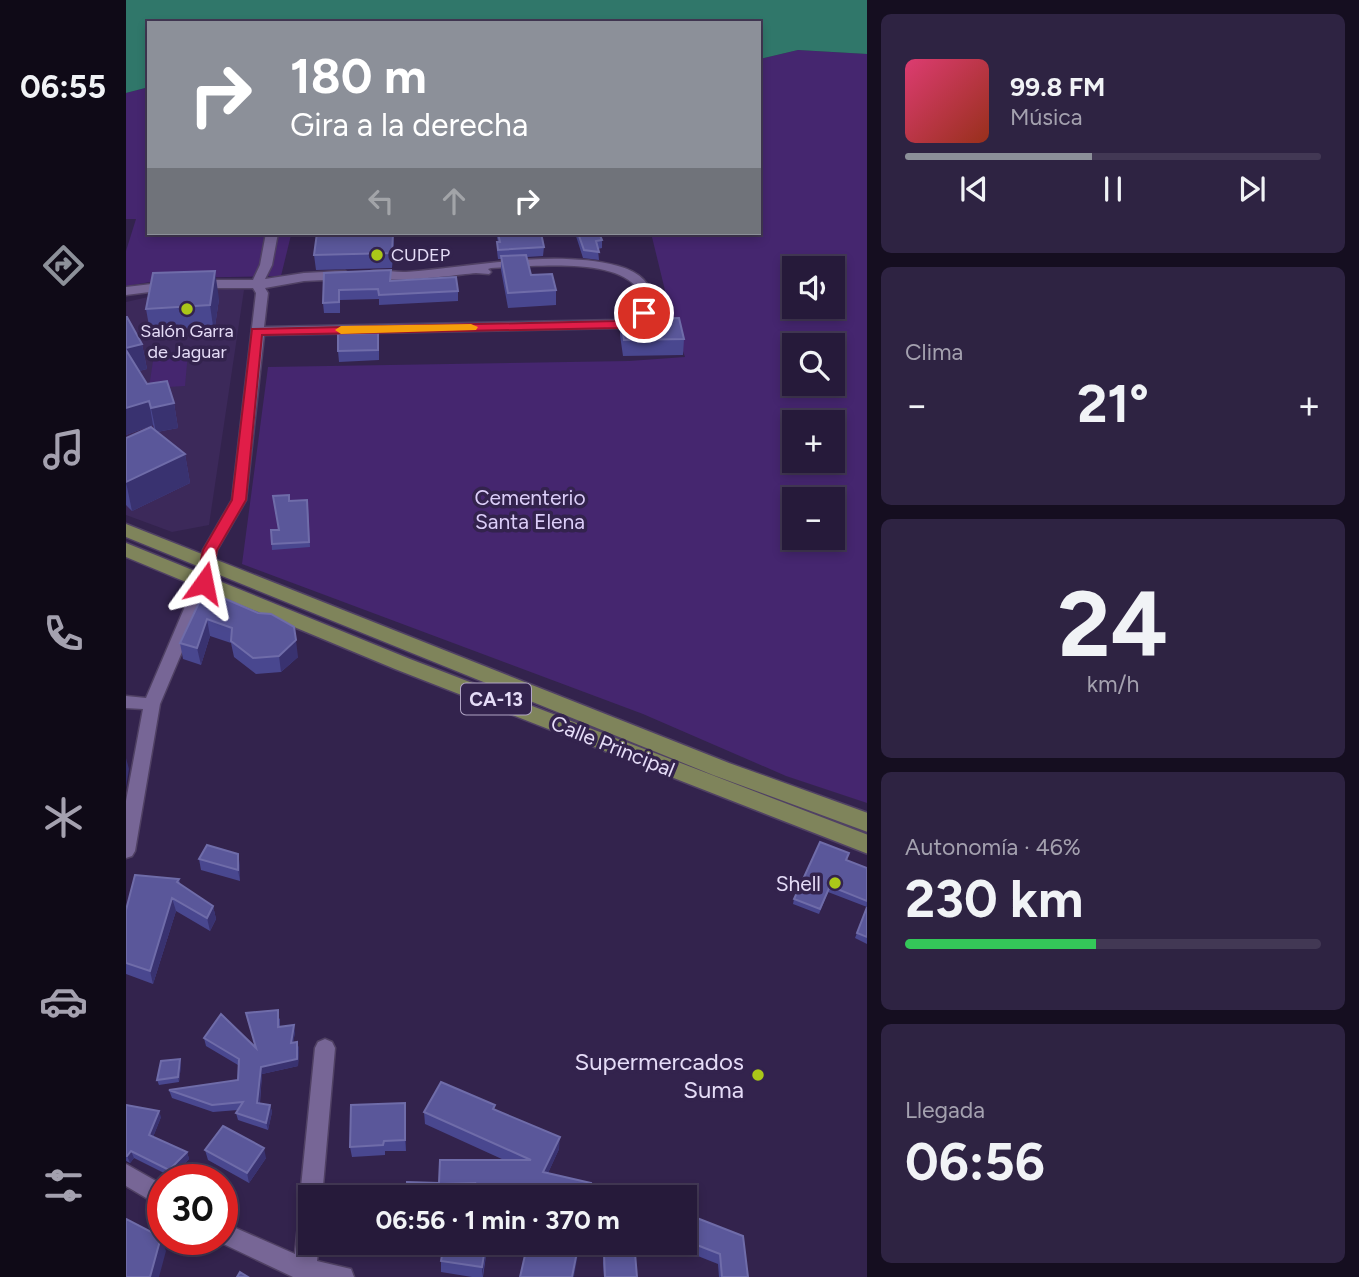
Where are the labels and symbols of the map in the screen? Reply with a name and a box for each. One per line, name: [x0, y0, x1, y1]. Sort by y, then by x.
place label: CUDEP: [391, 244, 450, 266]
marker: CUDEP: [369, 247, 385, 263]
pin: [614, 283, 674, 343]
marker: Salón Garra de Jaguar: [179, 301, 195, 317]
place label: Salón Garra de Jaguar: [140, 320, 234, 363]
park label: Cementerio Santa Elena: [474, 485, 586, 534]
position arrow: [167, 546, 241, 620]
road number: CA-13: [461, 684, 531, 714]
street label: Calle Principal: [547, 710, 679, 782]
place label: Shell: [776, 871, 821, 896]
marker: Shell: [827, 875, 843, 891]
place label: Supermercados Suma: [574, 1047, 744, 1104]
marker: Supermercados Suma: [750, 1067, 766, 1083]
speed limit sign: 30: [147, 1164, 238, 1255]

